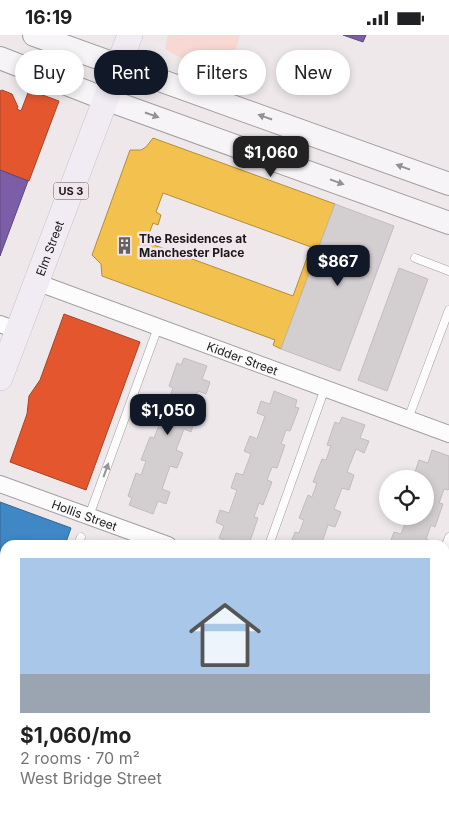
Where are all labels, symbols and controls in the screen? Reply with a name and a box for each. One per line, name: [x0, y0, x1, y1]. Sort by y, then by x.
text: 16:19: [25, 6, 72, 29]
chip: Buy: [15, 50, 84, 95]
chip: Rent: [94, 50, 168, 95]
chip: Filters: [178, 50, 266, 95]
chip: New: [276, 50, 350, 95]
one-way arrow: [144, 112, 159, 120]
one-way arrow: [258, 113, 273, 120]
pin: $1,060: [230, 135, 312, 178]
text: $1,060: [244, 142, 298, 162]
one-way arrow: [396, 163, 411, 170]
one-way arrow: [330, 179, 345, 186]
road number: US 3: [54, 183, 88, 199]
street label: Elm Street: [32, 218, 67, 278]
place label: The Residences at Manchester Place: [139, 231, 247, 260]
building icon: The Residences at Manchester Place: [115, 235, 135, 255]
pin: $867: [308, 245, 368, 287]
text: $867: [318, 251, 358, 271]
street label: Kidder Street: [205, 338, 280, 378]
pin: $1,050: [127, 393, 209, 436]
text: $1,050: [141, 400, 195, 420]
one-way arrow: [102, 462, 110, 477]
map controls: [379, 470, 434, 525]
button: locate: [379, 470, 434, 525]
street label: Hollis Street: [50, 496, 119, 533]
icon: home: [180, 590, 270, 680]
text: $1,060/mo: [20, 723, 131, 748]
text: 2 rooms · 70 m²: [20, 748, 140, 768]
text: West Bridge Street: [20, 768, 162, 788]

